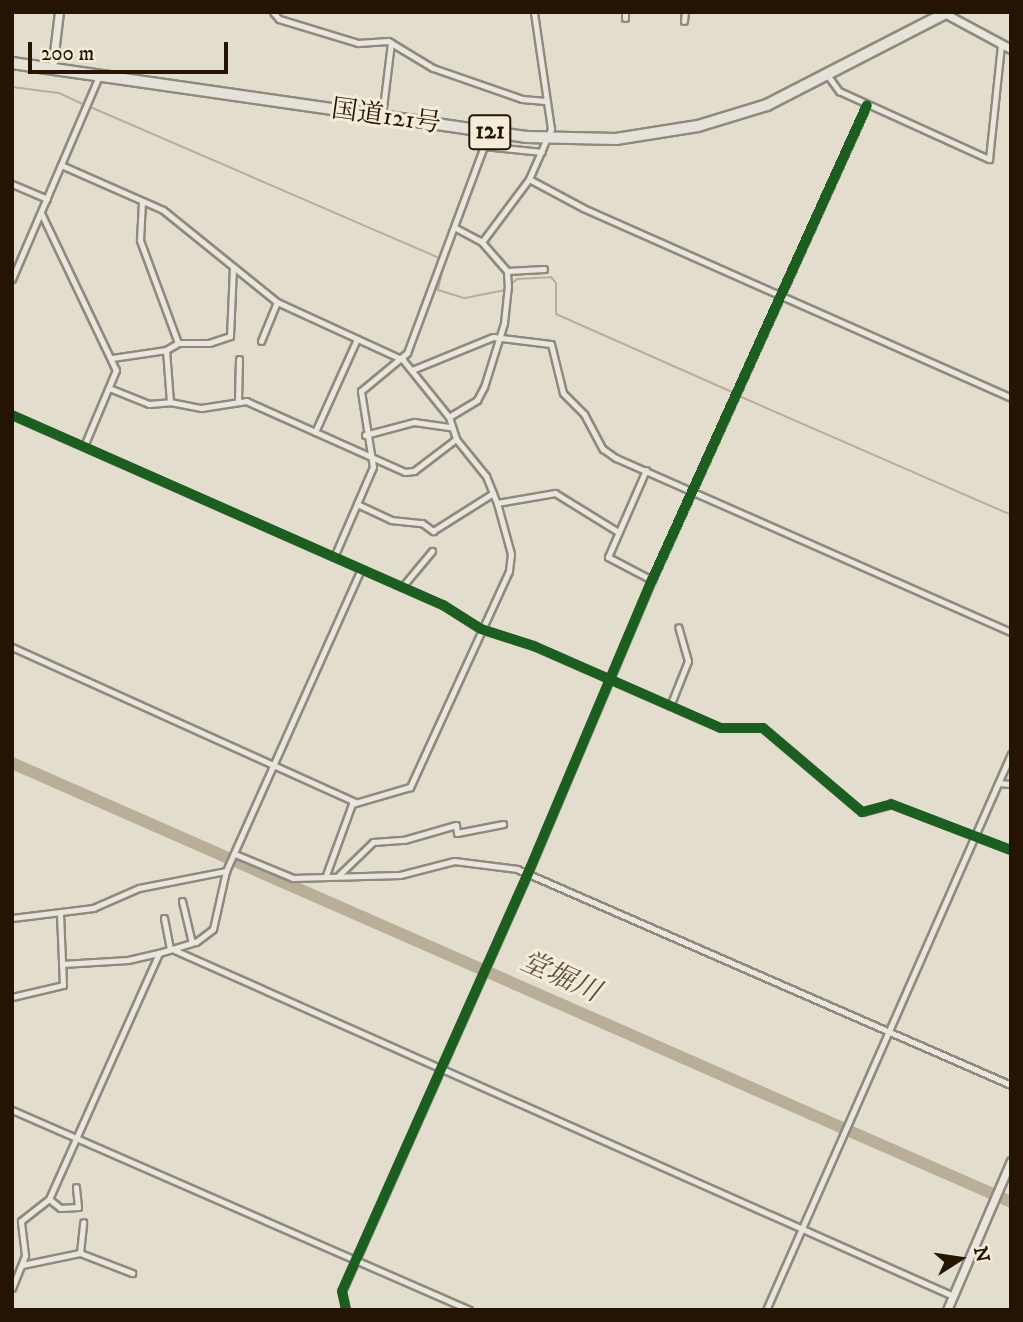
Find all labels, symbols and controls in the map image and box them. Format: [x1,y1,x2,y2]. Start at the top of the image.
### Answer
scale bar [32,28,231,72]
text: 200 m [41,41,94,67]
street label: 国道121号 [329,94,443,140]
road number: 121 [467,112,513,152]
water label: 堂堀川 [515,945,605,1009]
north arrow [925,1224,995,1294]
text: N [968,1244,994,1265]

